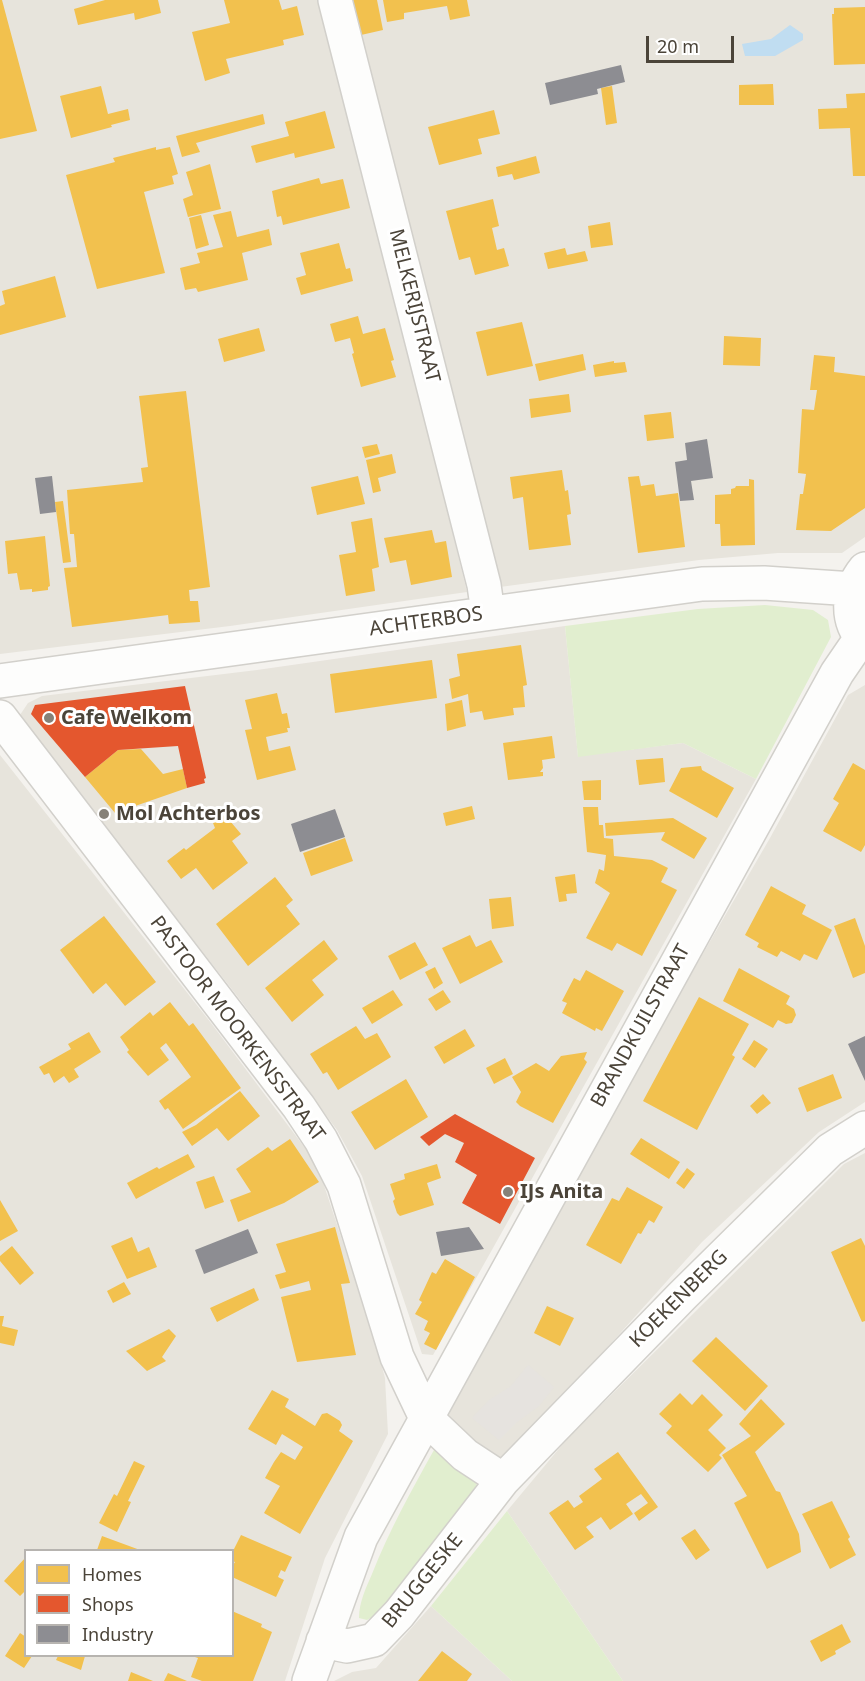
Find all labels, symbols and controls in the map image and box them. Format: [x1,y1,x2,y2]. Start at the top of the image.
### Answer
scale bar [649,24,738,62]
text: 20 m [657,34,699,58]
street label: MELKERIJSTRAAT [383,227,445,385]
street label: ACHTERBOS [368,602,484,642]
place label: Cafe Welkom [61,706,192,730]
marker: Cafe Welkom [42,711,56,725]
place label: Mol Achterbos [116,802,260,826]
marker: Mol Achterbos [97,807,111,821]
street label: PASTOOR MOORKENSSTRAAT [144,912,330,1146]
street label: BRANDKUILSTRAAT [586,941,696,1111]
place label: IJs Anita [520,1180,603,1204]
marker: IJs Anita [501,1185,515,1199]
street label: KOEKENBERG [625,1245,733,1353]
street label: BRUGGESKE [378,1529,468,1633]
legend [24,1549,234,1657]
text: Homes [82,1562,142,1586]
text: Shops [82,1592,134,1616]
text: Industry [82,1622,153,1646]

